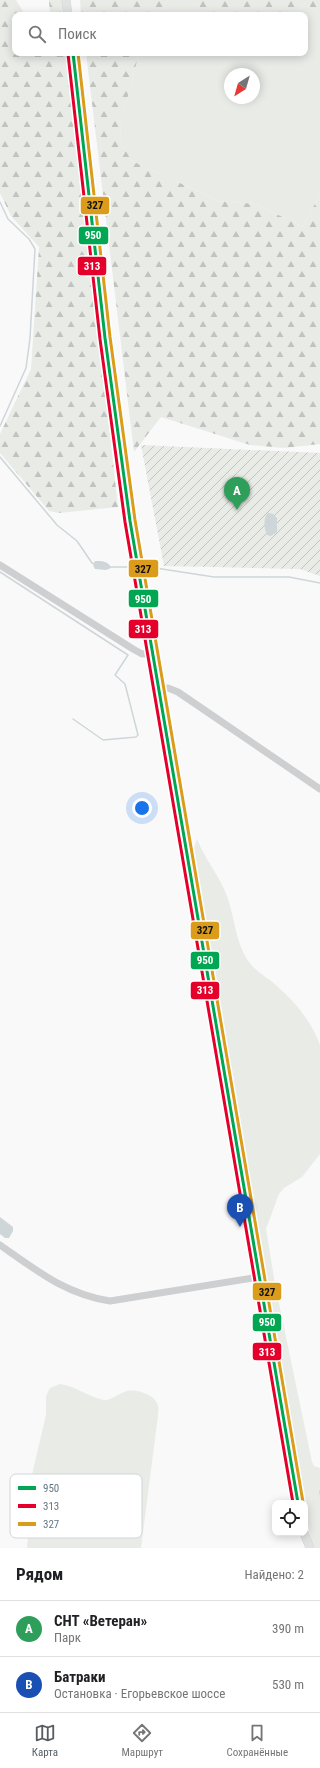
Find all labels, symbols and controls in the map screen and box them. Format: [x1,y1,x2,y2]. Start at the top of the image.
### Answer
search box [12,12,308,56]
icon: search [26,23,48,45]
text: Поиск [58,25,97,43]
north arrow [224,68,260,104]
line badge: 327 [80,196,110,215]
text: 327 [87,199,104,212]
line badge: 950 [78,226,109,245]
text: 950 [85,229,102,242]
line badge: 313 [77,256,107,276]
text: 313 [84,260,101,273]
pin: A [224,477,250,510]
line badge: 327 [128,559,159,578]
text: 327 [135,563,152,576]
line badge: 950 [128,589,159,608]
text: 950 [135,593,152,606]
line badge: 313 [128,619,159,639]
text: 313 [135,623,152,636]
your location [132,798,152,818]
line badge: 327 [190,921,220,940]
text: 327 [197,924,214,937]
line badge: 950 [190,951,220,970]
text: 950 [197,954,214,967]
line badge: 313 [190,981,220,1000]
text: 313 [197,984,214,997]
pin: B [227,1194,253,1227]
line badge: 327 [252,1282,282,1301]
text: 327 [259,1286,276,1299]
line badge: 950 [252,1313,282,1332]
text: 950 [259,1316,276,1329]
line badge: 313 [252,1342,282,1361]
text: 313 [259,1346,276,1359]
legend [10,1474,142,1538]
text: 950 [43,1482,59,1495]
text: 313 [43,1500,59,1513]
map controls [272,1500,308,1536]
button: locate [272,1500,308,1536]
text: 327 [43,1518,59,1531]
text: Рядом [16,1564,63,1584]
text: Найдено: 2 [244,1567,304,1582]
text: СНТ «Ветеран» [54,1612,147,1630]
text: A [25,1621,33,1636]
text: 390 m [272,1621,304,1636]
text: Парк [54,1630,81,1645]
text: Батраки [54,1668,106,1686]
text: B [25,1677,33,1692]
text: 530 m [272,1677,304,1692]
text: Остановка · Егорьевское шоссе [54,1686,225,1701]
tab: Карта [32,1722,58,1759]
tab: Маршрут [122,1722,163,1759]
tab: Сохранённые [226,1722,288,1759]

